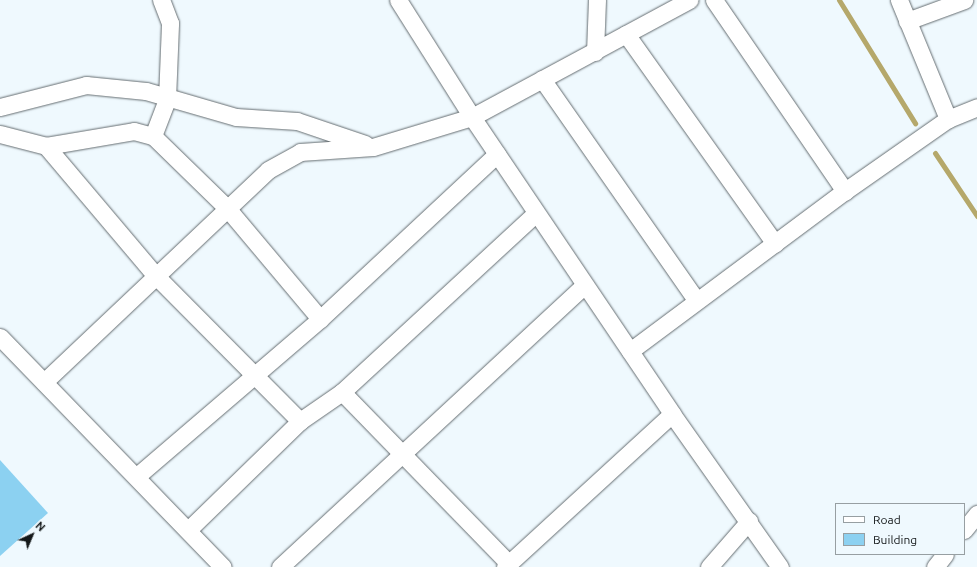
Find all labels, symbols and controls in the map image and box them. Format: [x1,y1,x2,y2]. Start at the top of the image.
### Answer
legend [835,503,965,555]
text: Road [873,513,901,526]
north arrow [12,515,52,555]
text: N [33,519,47,534]
text: Building [873,533,917,546]

